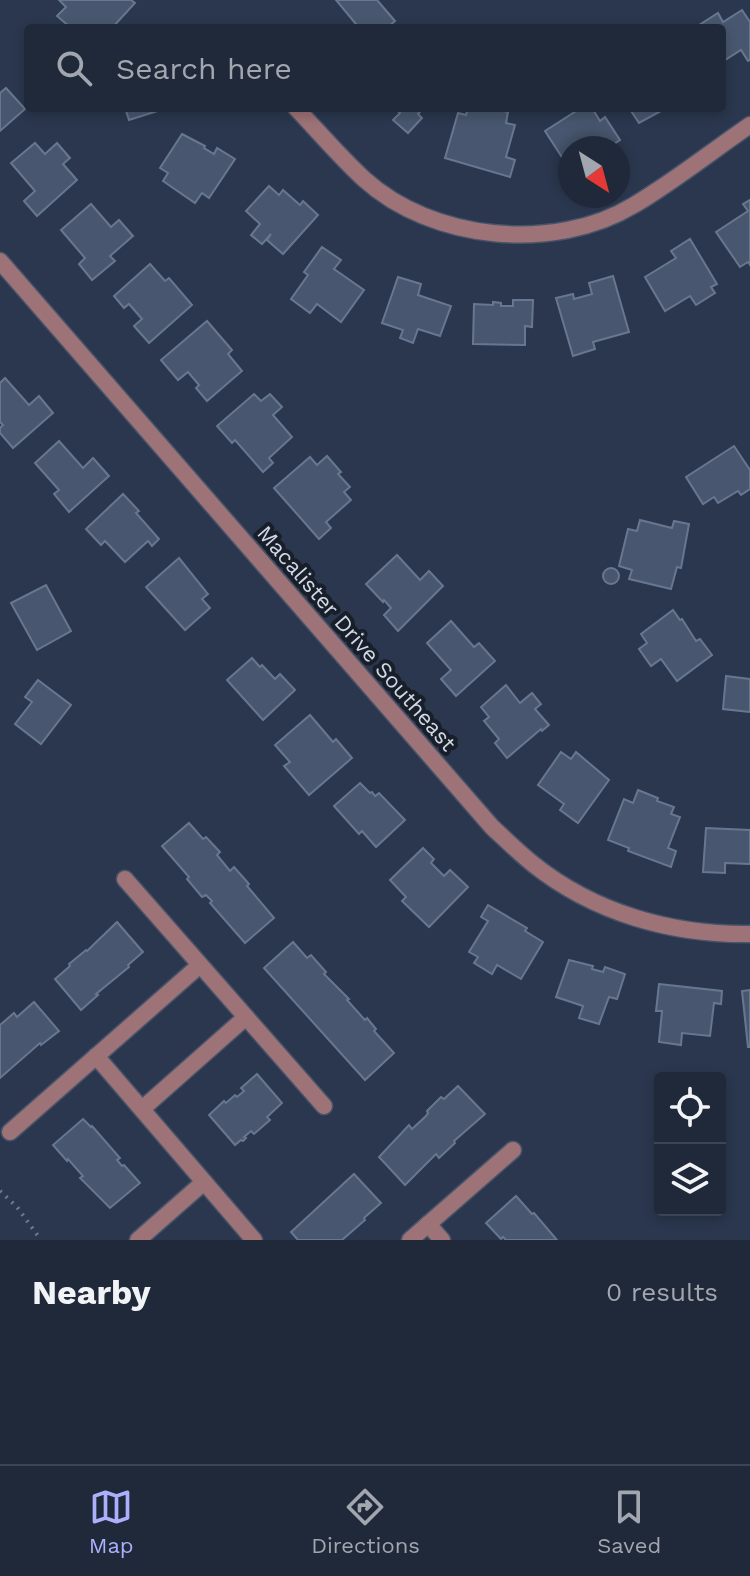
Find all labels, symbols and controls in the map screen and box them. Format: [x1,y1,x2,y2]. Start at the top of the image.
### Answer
search box [24,24,726,112]
icon: search [52,46,96,90]
text: Search here [116,51,292,86]
north arrow [558,136,630,208]
street label: Macalister Drive Southeast [252,521,461,756]
map controls [654,1072,726,1216]
button: locate [654,1072,726,1144]
button: layers [654,1144,726,1216]
text: Nearby [32,1272,151,1312]
text: 0 results [606,1277,718,1307]
tab: Map [89,1485,134,1558]
tab: Directions [311,1485,420,1558]
tab: Saved [597,1485,661,1558]

